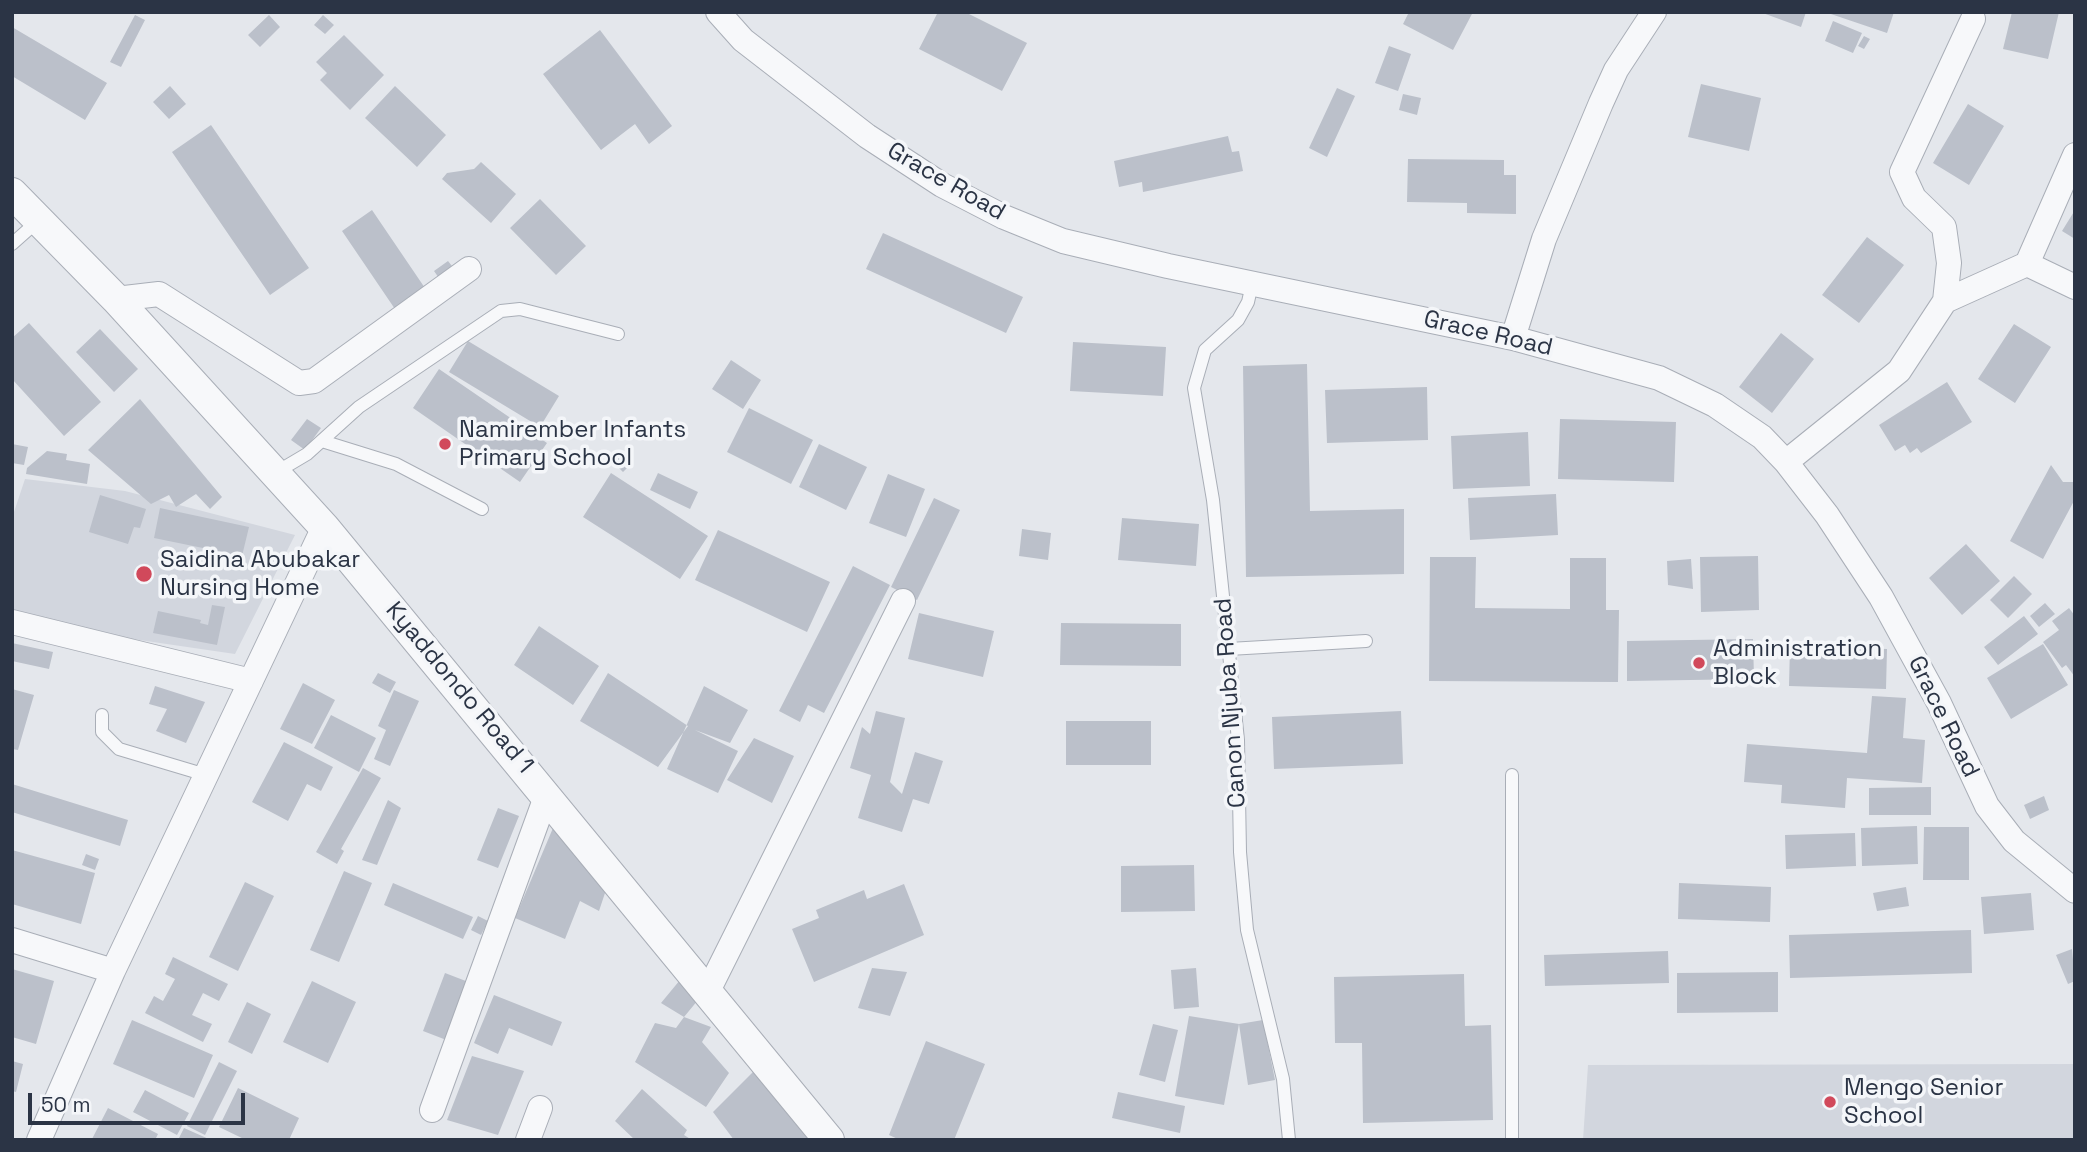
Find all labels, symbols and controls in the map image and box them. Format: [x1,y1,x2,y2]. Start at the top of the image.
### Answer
street label: Grace Road [882,137,1010,227]
street label: Grace Road [1421,305,1555,363]
place label: Namirember Infants Primary School [459,416,686,472]
marker: Namirember Infants Primary School [437,436,453,452]
place label: Saidina Abubakar Nursing Home [160,546,360,602]
marker: Saidina Abubakar Nursing Home [134,564,154,584]
street label: Kyaddondo Road 1 [379,597,539,779]
street label: Canon Njuba Road [1209,597,1253,809]
place label: Administration Block [1713,635,1882,691]
street label: Grace Road [1901,652,1985,782]
marker: Administration Block [1691,655,1707,671]
place label: Mengo Senior School [1844,1074,2003,1130]
scale bar [32,1078,248,1122]
text: 50 m [41,1091,91,1118]
marker: Mengo Senior School [1822,1094,1838,1110]

